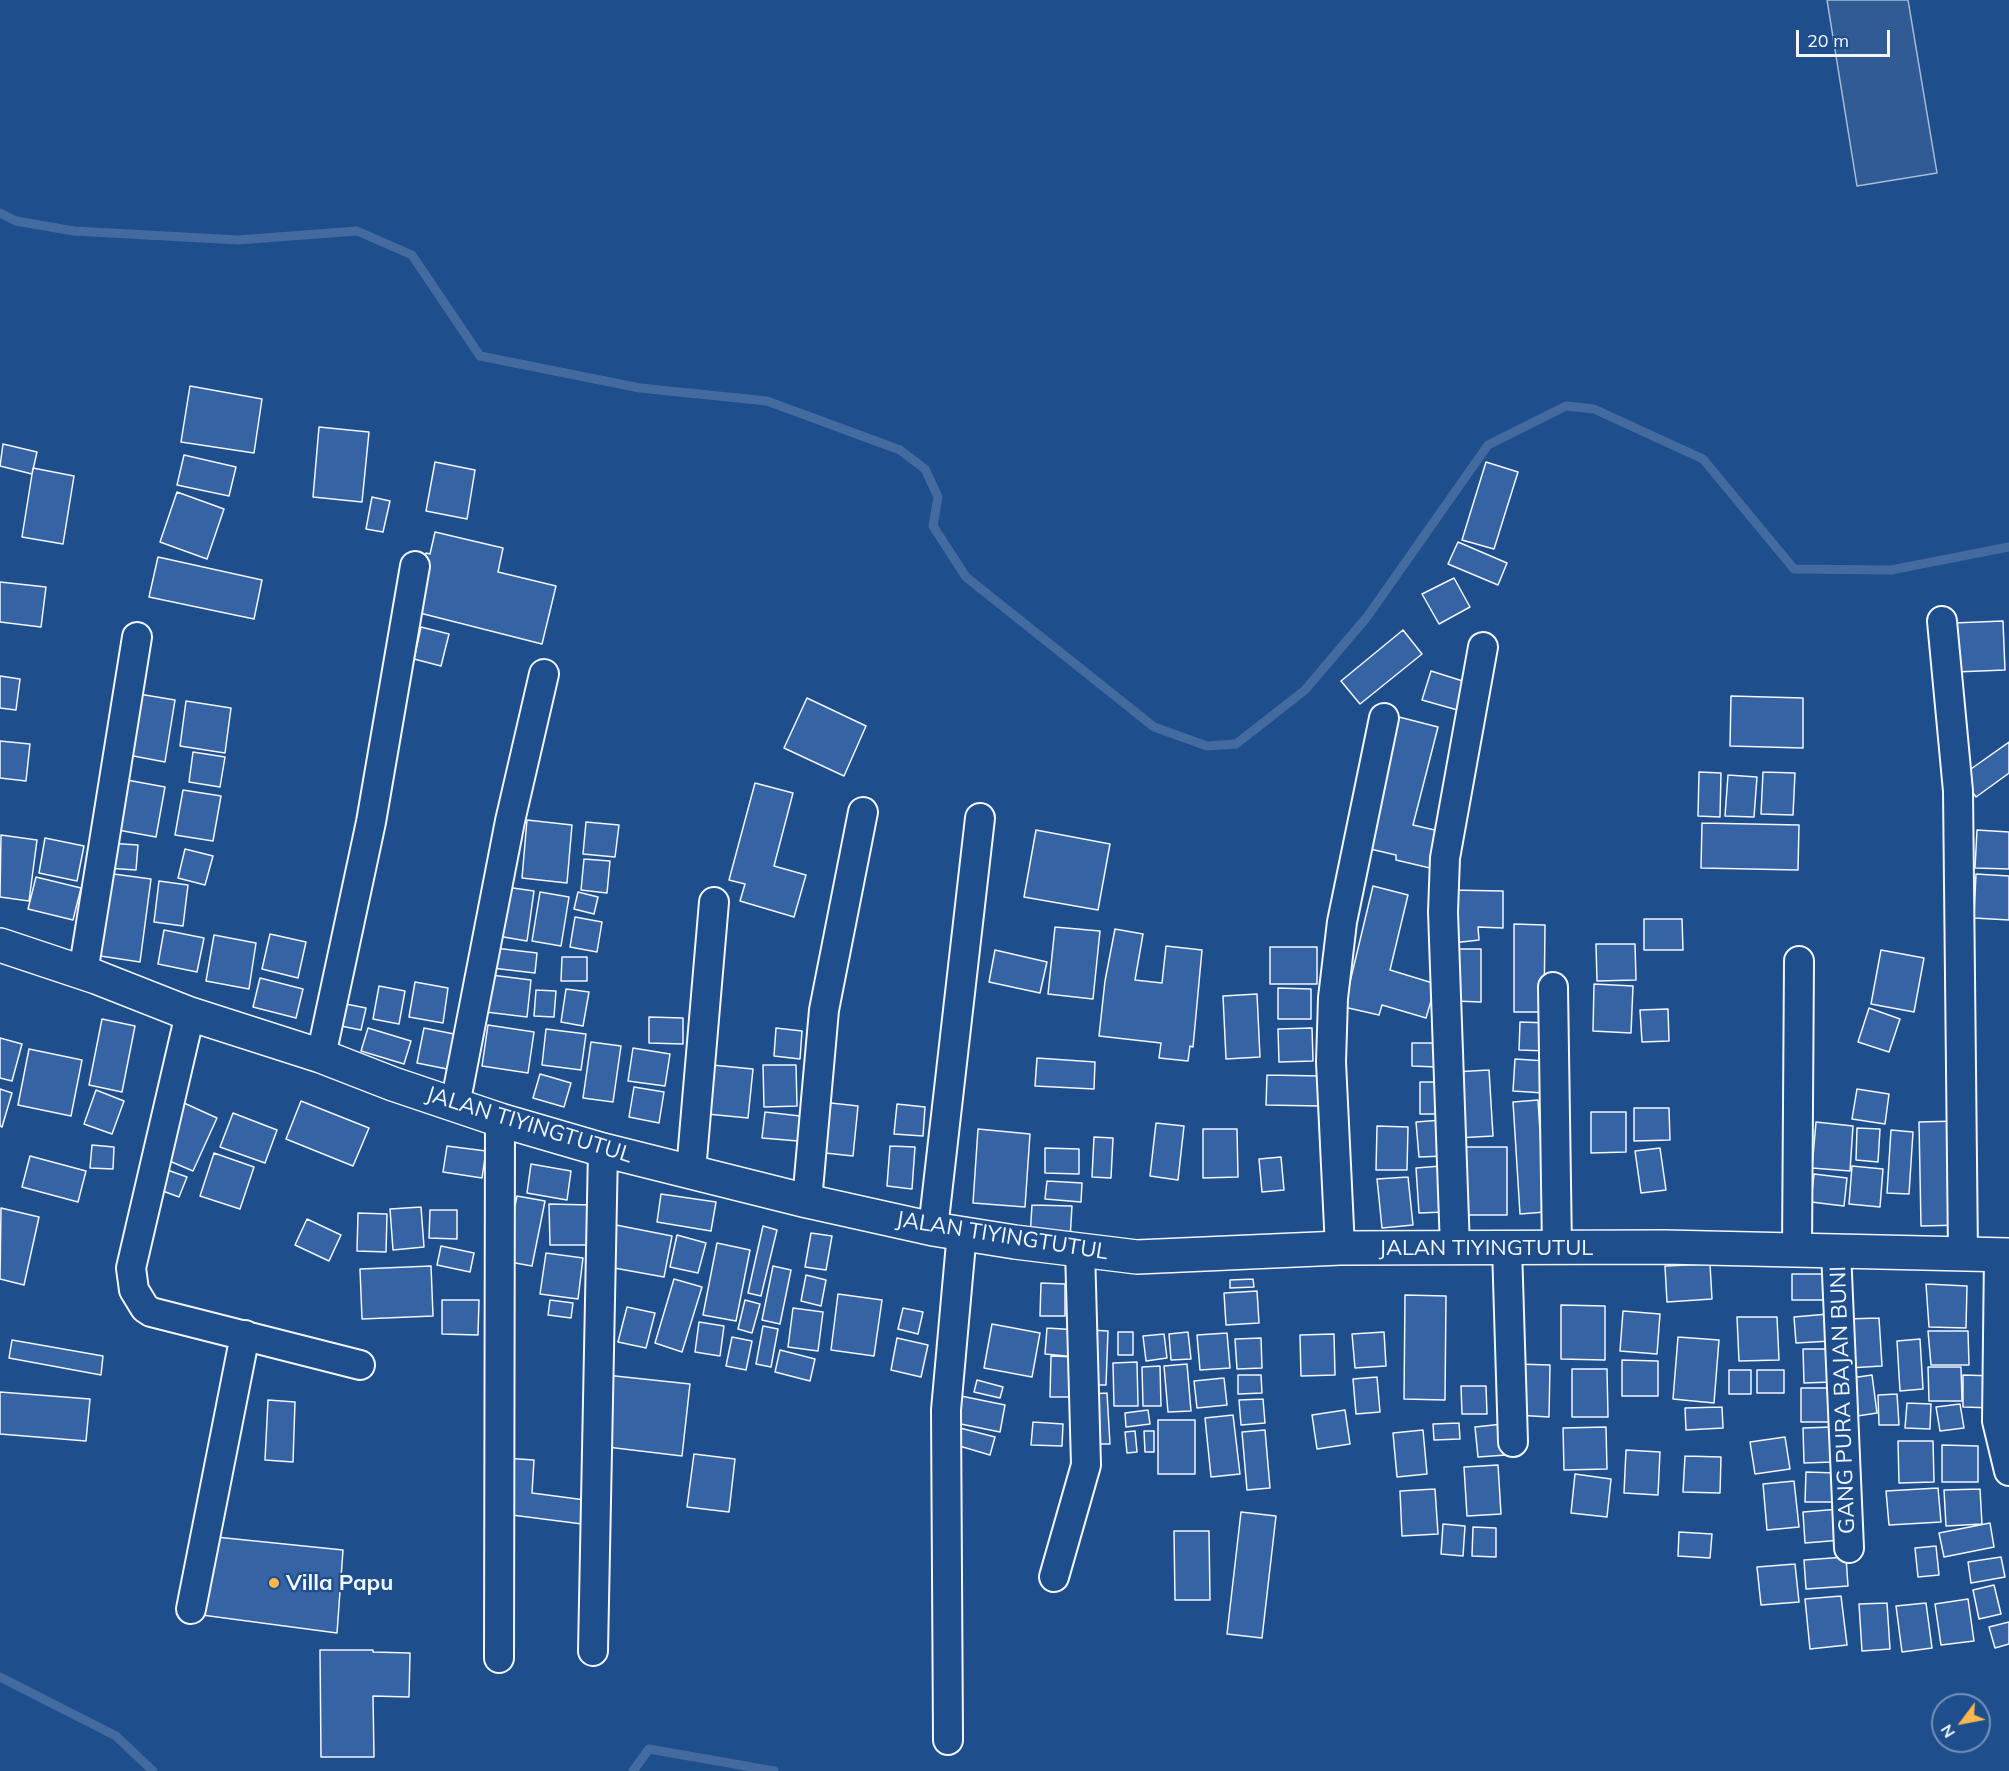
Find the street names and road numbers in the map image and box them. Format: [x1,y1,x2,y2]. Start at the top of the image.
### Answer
street label: JALAN TIYINGTUTUL [423,1081,635,1169]
street label: JALAN TIYINGTUTUL [894,1206,1110,1266]
street label: JALAN TIYINGTUTUL [1379,1235,1593,1261]
street label: GANG PURA BAJAN BUNI [1825,1266,1861,1534]

